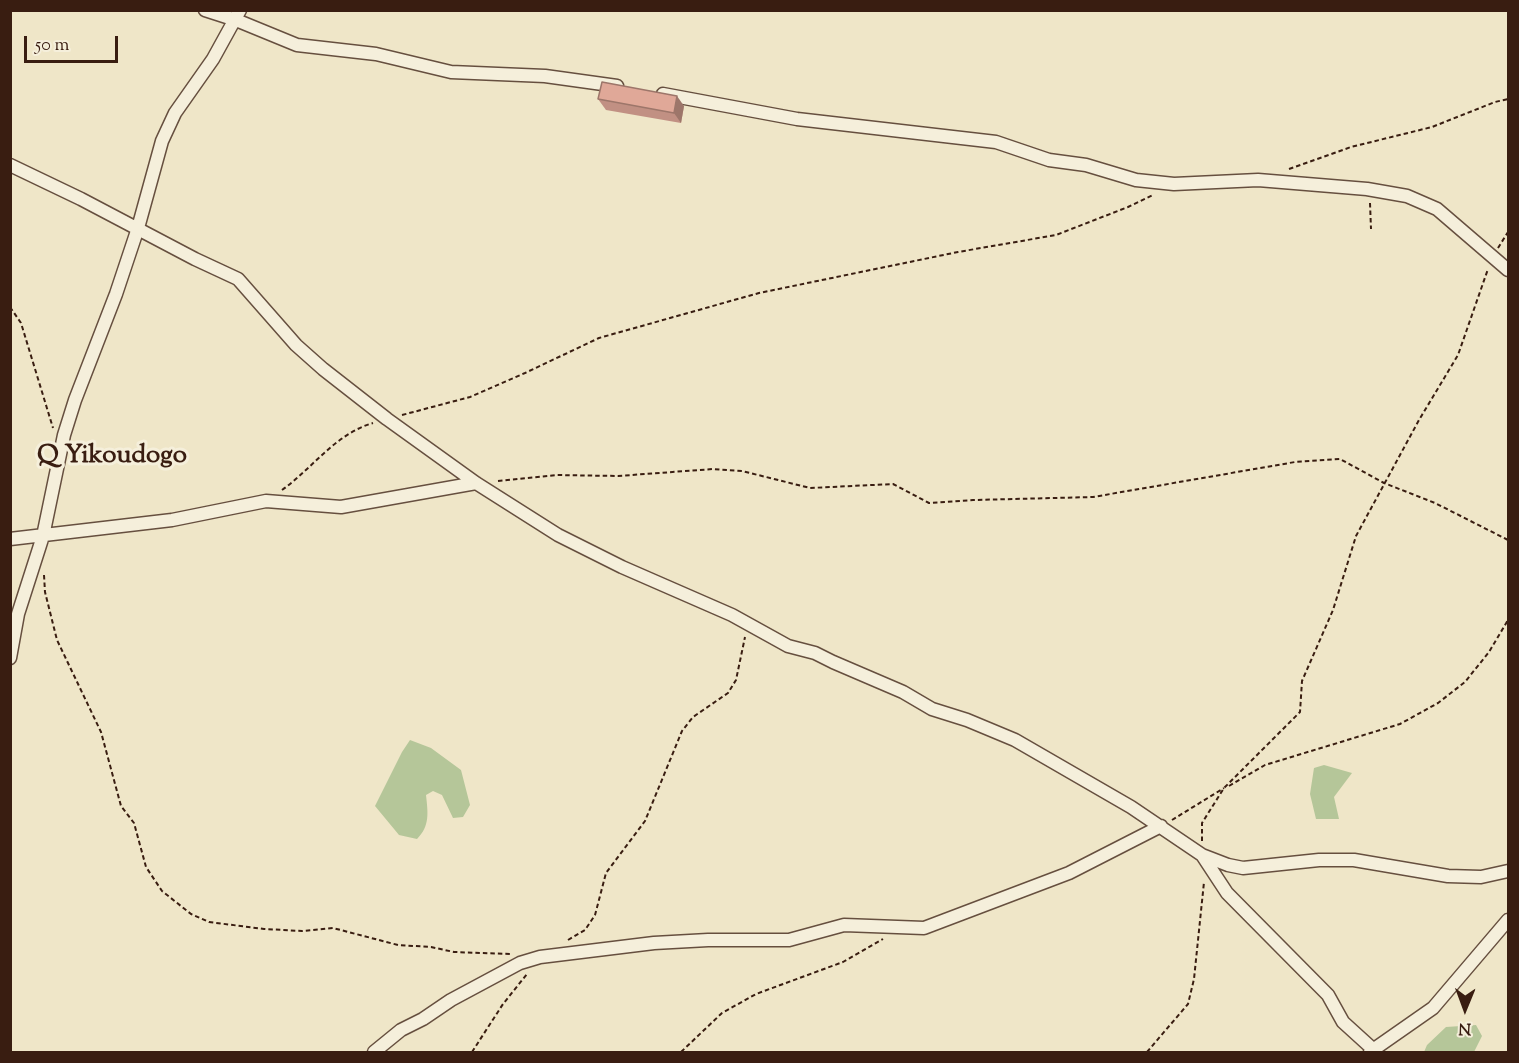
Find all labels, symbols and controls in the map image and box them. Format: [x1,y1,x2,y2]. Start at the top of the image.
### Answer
scale bar [27,24,122,62]
text: 50 m [35,33,69,59]
district label: Q Yikoudogo [37,442,187,474]
north arrow [1435,979,1495,1039]
text: N [1458,1016,1471,1039]

